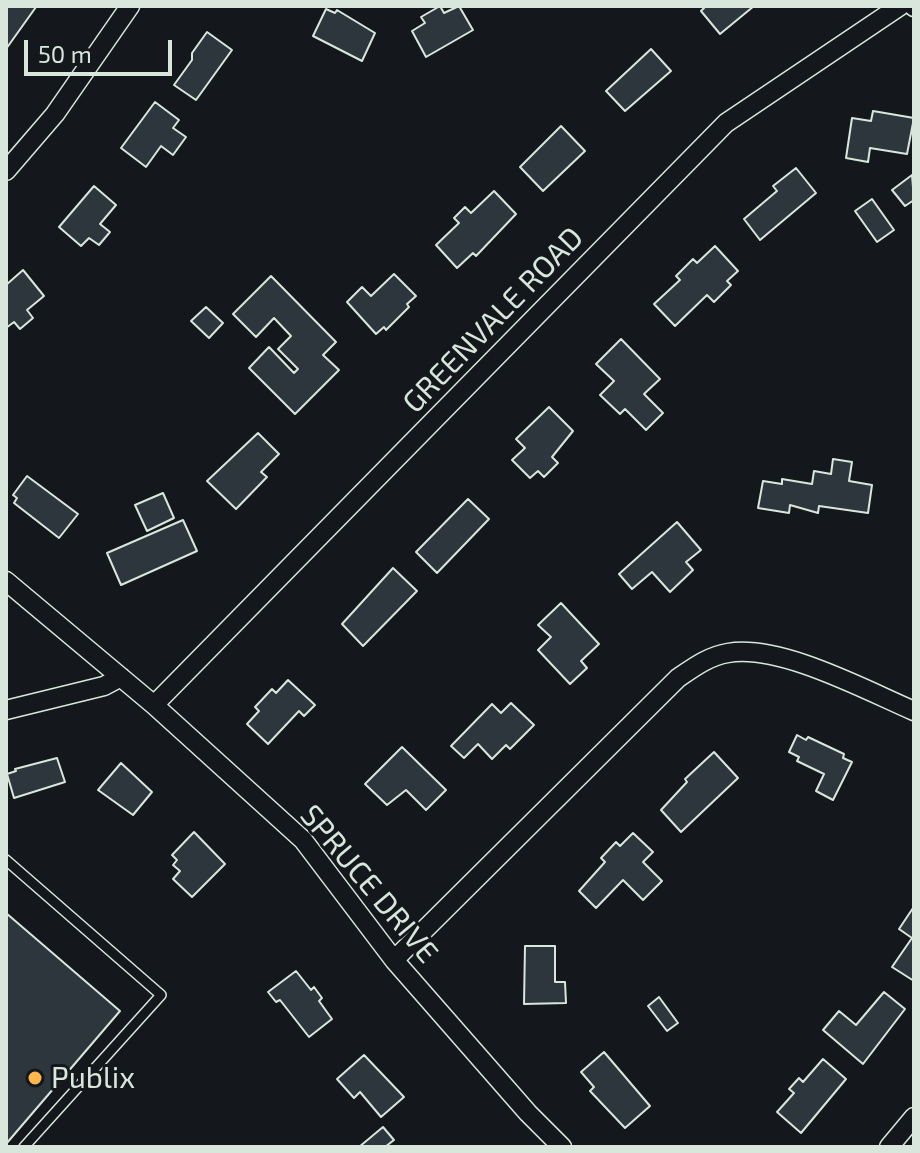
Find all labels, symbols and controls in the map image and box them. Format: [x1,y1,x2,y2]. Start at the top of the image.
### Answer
scale bar [28,24,176,74]
text: 50 m [38,39,92,68]
street label: GREENVALE ROAD [395,220,591,420]
street label: SPRUCE DRIVE [293,798,445,970]
place label: Publix [51,1060,135,1096]
marker: Publix [26,1069,44,1087]

